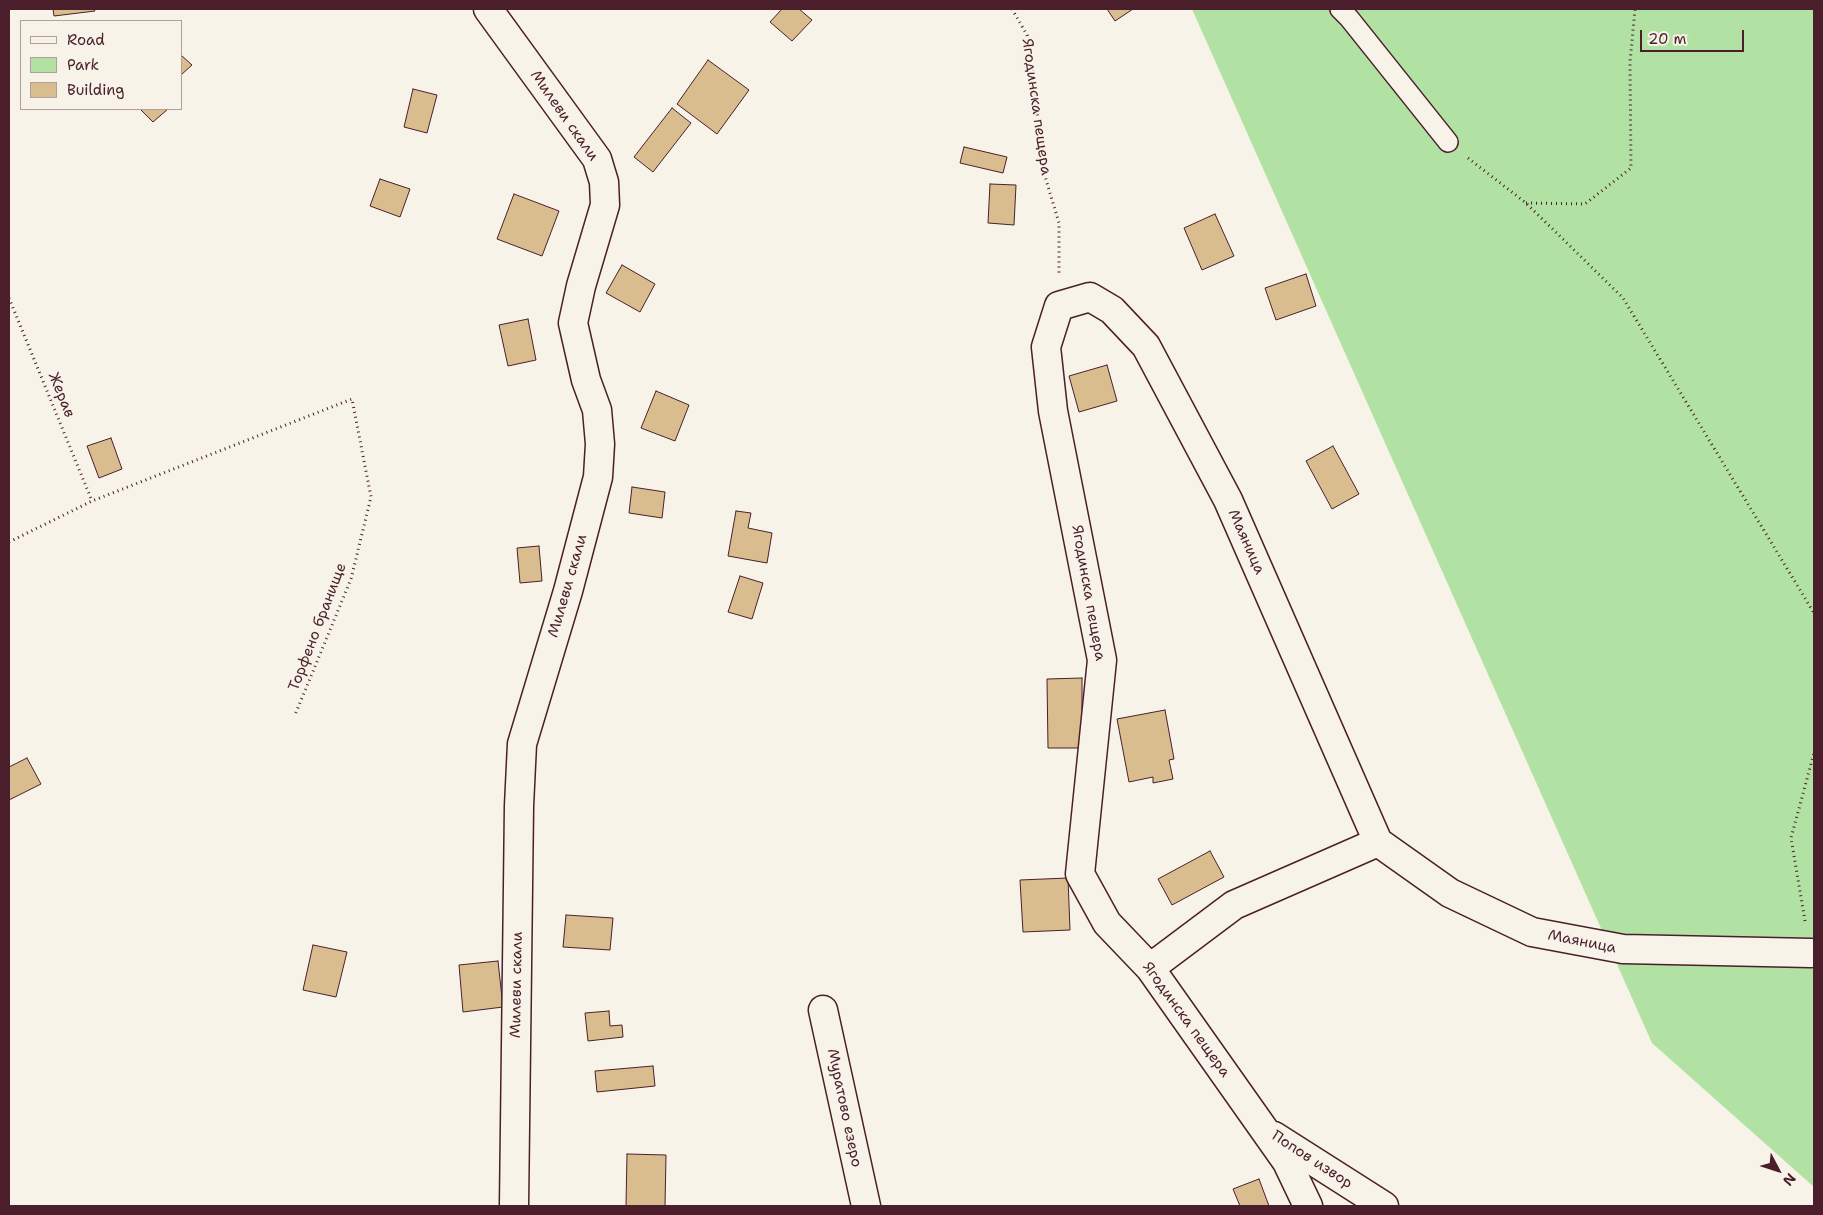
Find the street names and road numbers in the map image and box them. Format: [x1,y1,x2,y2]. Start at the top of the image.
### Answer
street label: Ягодинска пещера [1018,38,1054,176]
street label: Милеви скали [526,67,602,165]
street label: Жерав [44,370,78,420]
street label: Маяница [1224,507,1268,577]
street label: Ягодинска пещера [1067,524,1109,662]
street label: Милеви скали [545,532,591,640]
street label: Торфено бранище [285,560,351,694]
street label: Маяница [1546,927,1618,957]
street label: Милеви скали [507,932,527,1038]
street label: Ягодинска пещера [1138,959,1234,1081]
street label: Муратово езеро [823,1047,865,1169]
street label: Попов извор [1268,1127,1356,1193]

